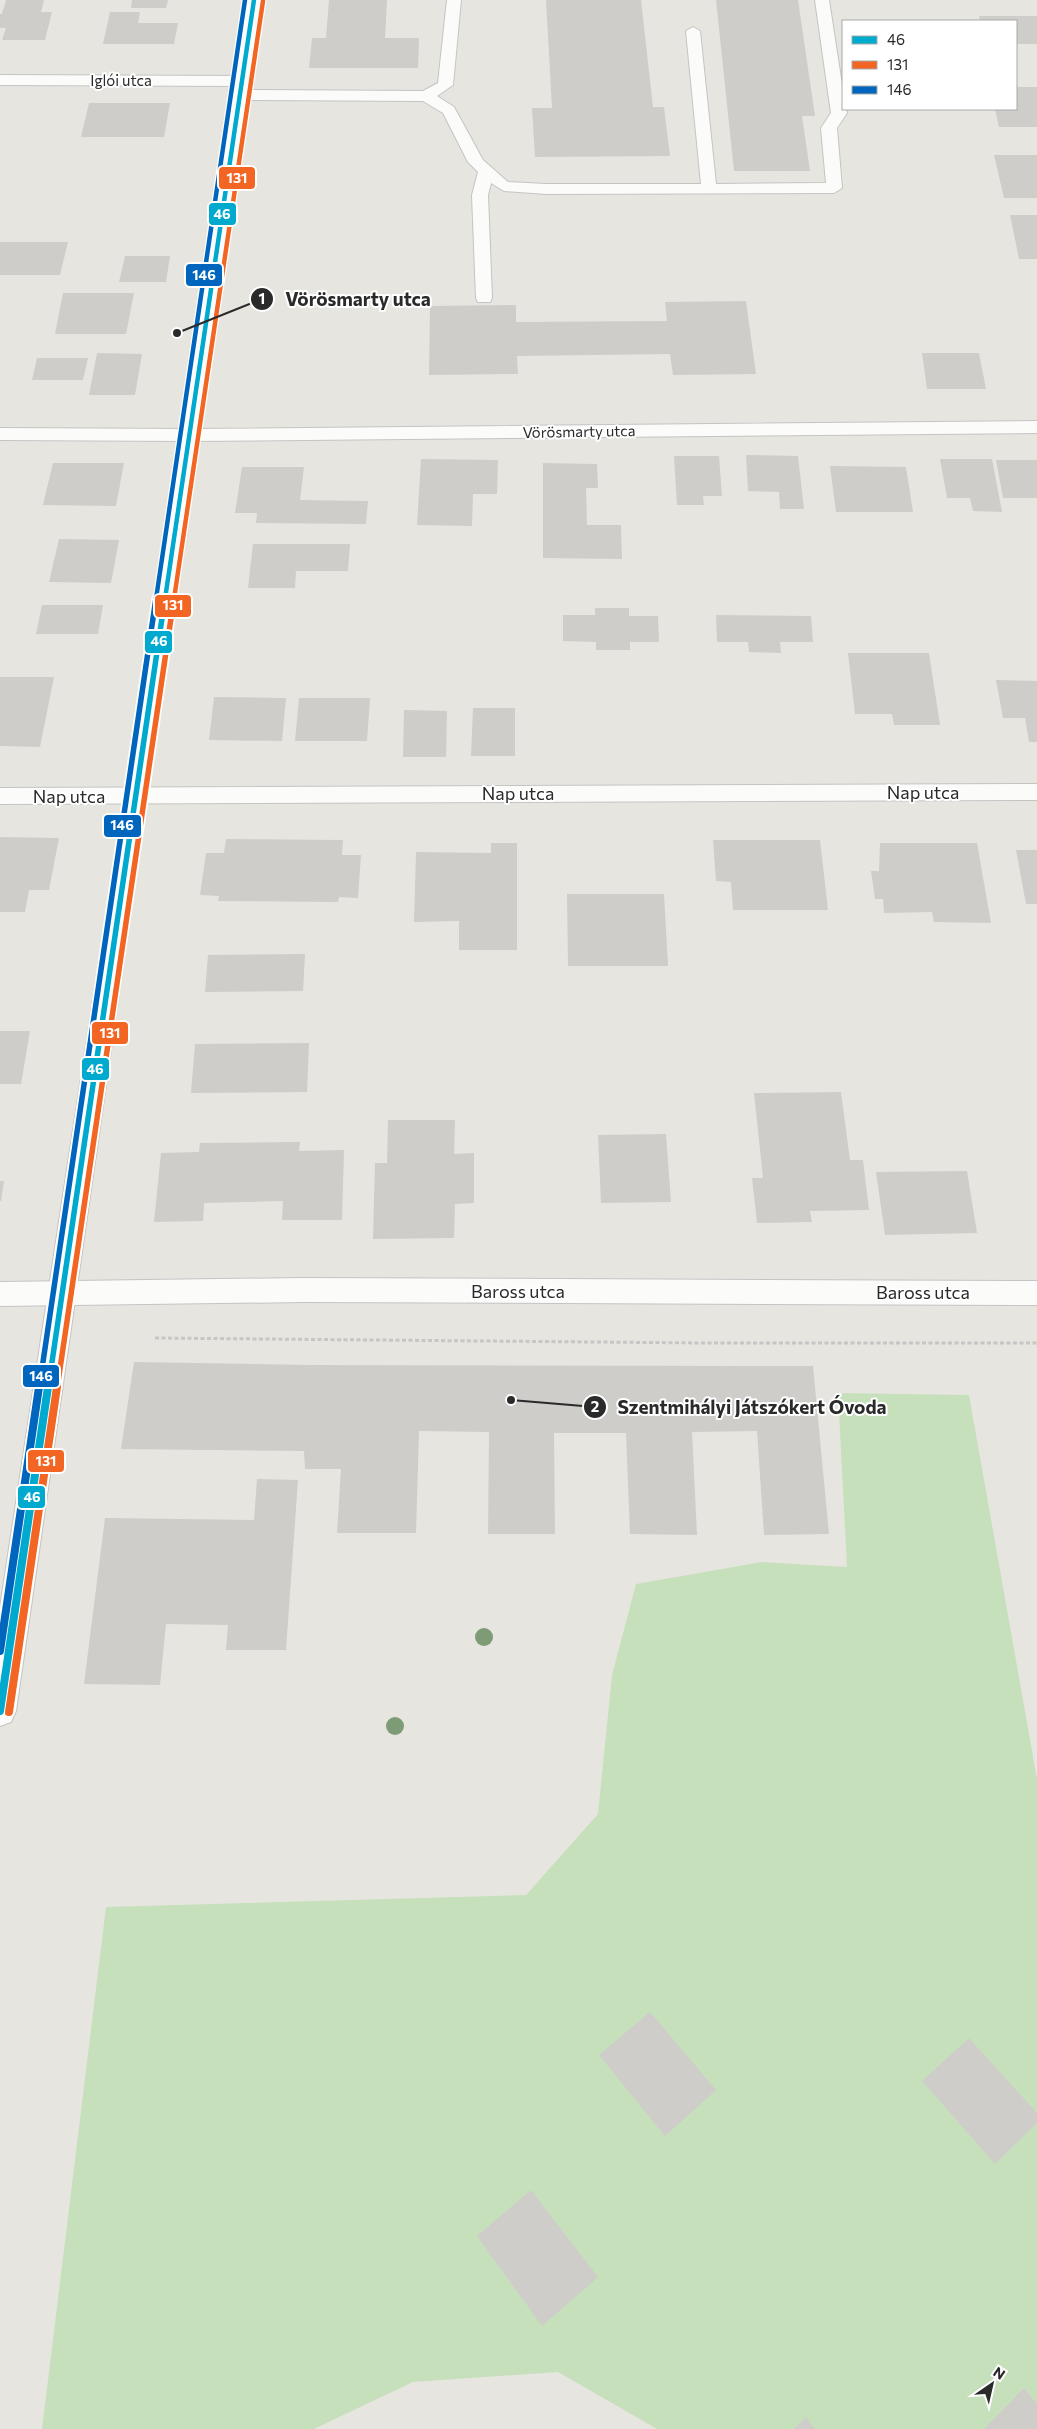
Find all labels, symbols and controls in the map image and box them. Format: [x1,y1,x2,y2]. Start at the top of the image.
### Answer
legend [842,20,1017,110]
text: 46 [887,30,905,48]
text: 131 [887,55,908,73]
street label: Iglói utca [90,71,152,89]
text: 146 [887,80,912,98]
line badge: 131 [218,166,256,190]
text: 131 [227,169,247,186]
line badge: 46 [208,202,237,226]
text: 46 [213,205,231,222]
line badge: 146 [185,263,223,287]
text: 146 [192,266,216,283]
callout: Vörösmarty utca [250,282,441,316]
text: Vörösmarty utca [285,287,431,310]
text: 1 [259,289,265,307]
street label: Vörösmarty utca [522,421,636,441]
line badge: 131 [154,594,192,618]
text: 131 [163,596,183,613]
line badge: 46 [144,630,173,654]
text: 46 [150,632,168,649]
street label: Nap utca [887,781,959,803]
street label: Nap utca [482,782,554,804]
street label: Nap utca [33,785,105,807]
line badge: 146 [103,814,142,838]
text: 146 [110,816,134,833]
line badge: 131 [91,1021,129,1045]
text: 131 [100,1024,120,1041]
line badge: 46 [81,1057,110,1081]
text: 46 [86,1060,104,1077]
street label: Baross utca [471,1280,565,1302]
street label: Baross utca [876,1281,970,1303]
line badge: 146 [22,1364,60,1388]
text: 146 [29,1367,53,1384]
callout: Szentmihályi Játszókert Óvoda [582,1390,896,1424]
text: Szentmihályi Játszókert Óvoda [617,1395,887,1418]
text: 2 [591,1397,599,1415]
line badge: 131 [27,1449,65,1473]
text: 131 [36,1452,56,1469]
line badge: 46 [17,1485,46,1509]
text: 46 [23,1488,41,1505]
north arrow [967,2359,1017,2409]
text: N [990,2363,1009,2383]

